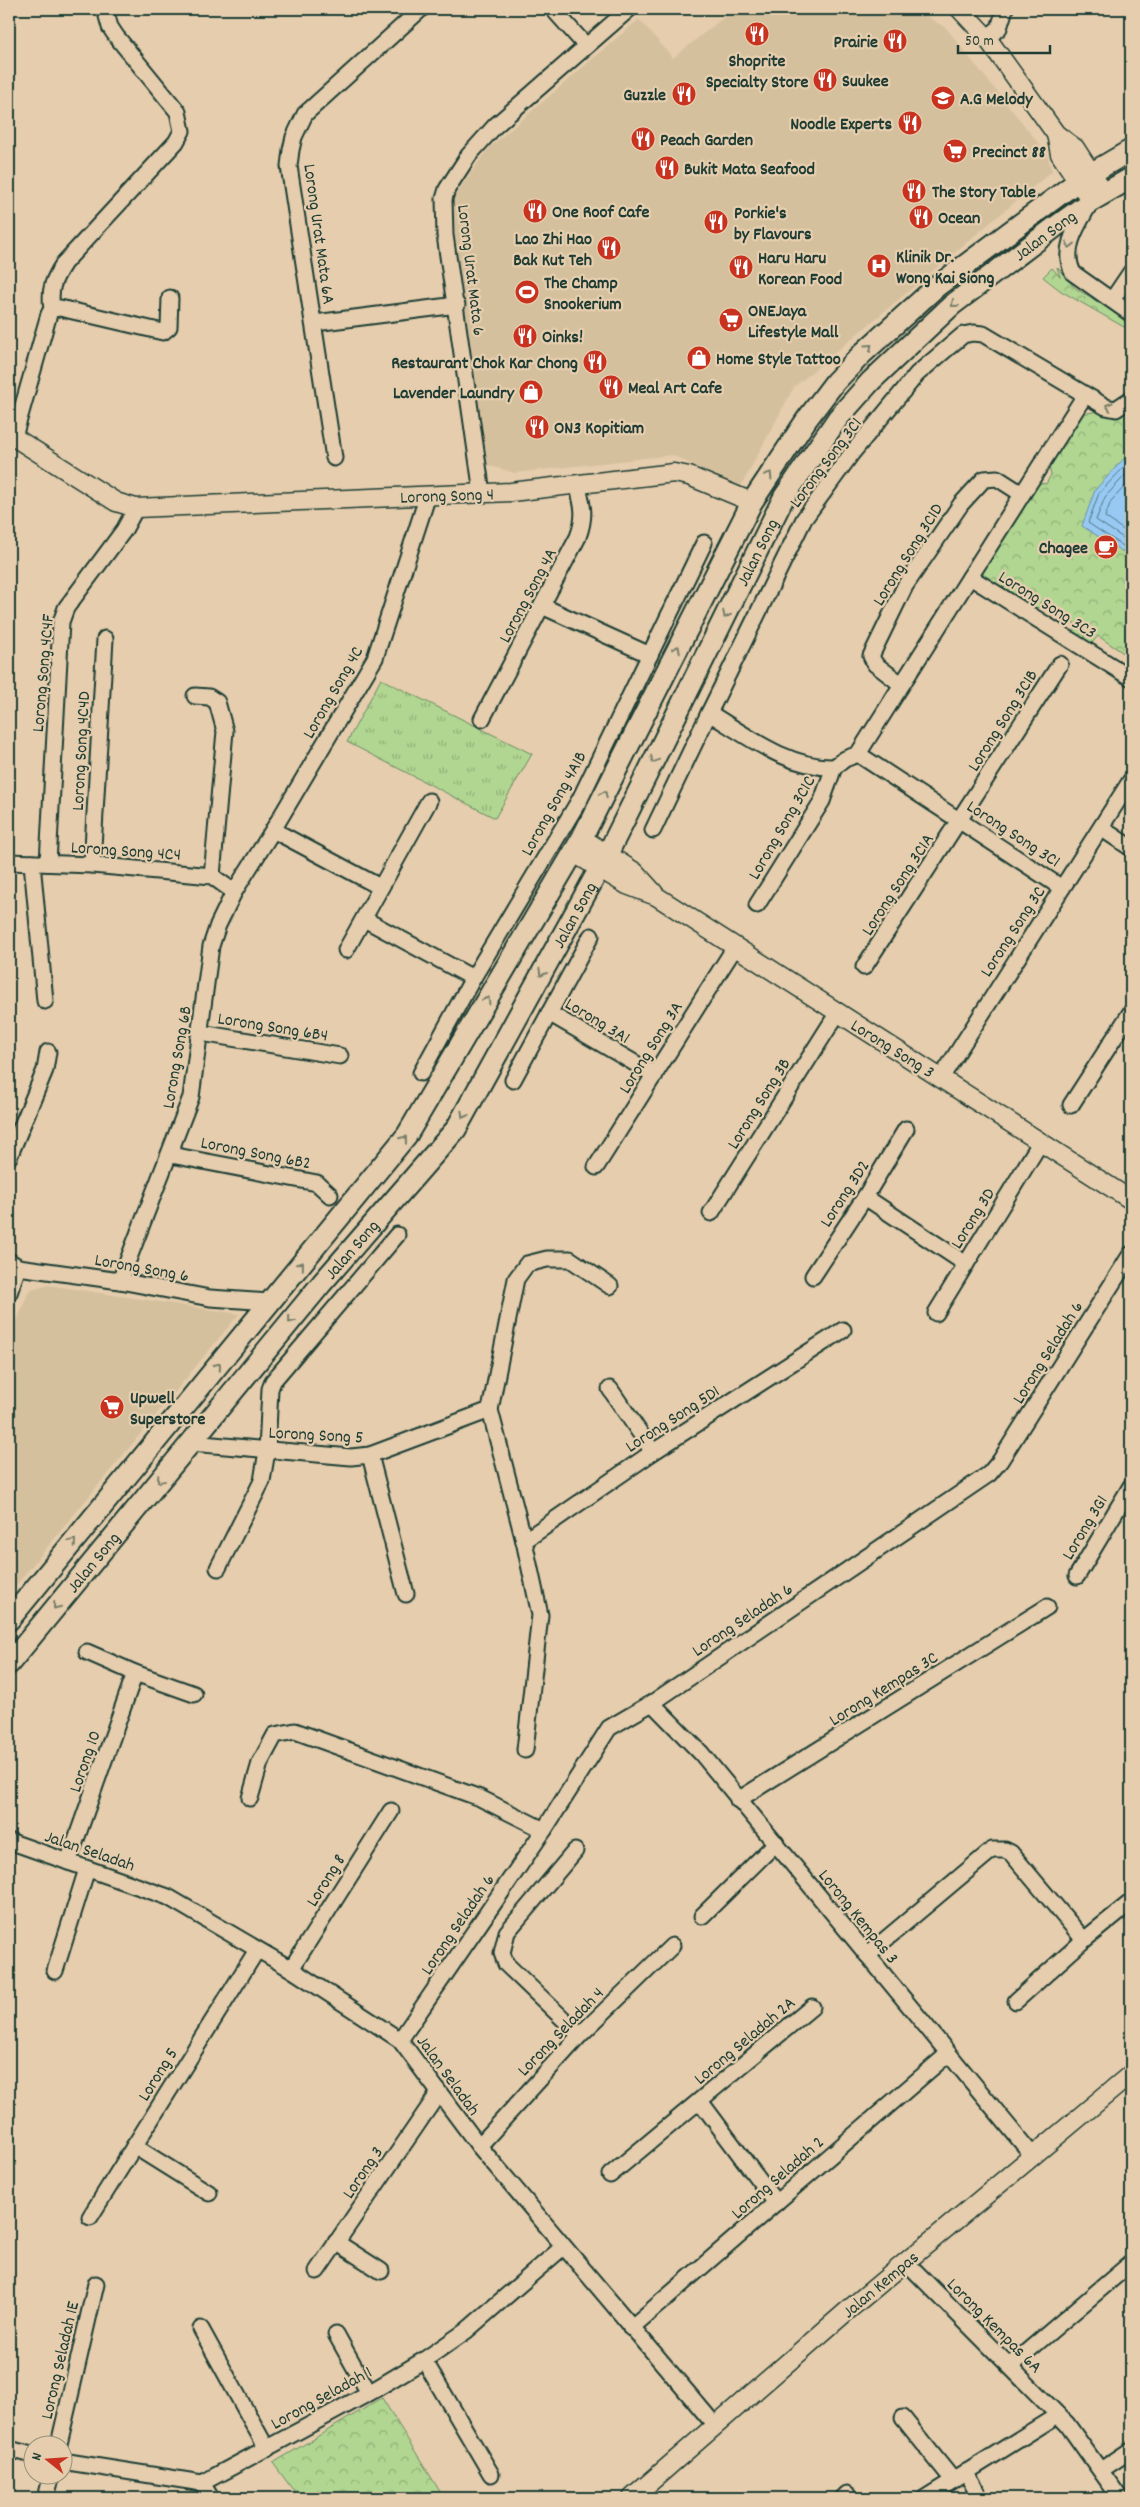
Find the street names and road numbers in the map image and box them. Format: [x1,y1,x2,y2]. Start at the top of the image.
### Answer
street label: Lorong Urat Mata 6A [295,162,340,306]
street label: Lorong Urat Mata 6 [449,203,490,337]
street label: Jalan Song [1010,205,1083,269]
street label: Lorong Song 3C1 [785,413,869,514]
street label: Lorong Song 4 [400,483,495,512]
street label: Lorong Song 3C1D [868,499,951,611]
street label: Jalan Song [732,515,786,591]
street label: Lorong Song 4A [494,544,565,648]
street label: Lorong Song 3C3 [993,566,1101,646]
street label: Lorong Song 4C4F [27,613,62,733]
street label: Lorong Song 4C [298,642,371,744]
street label: Lorong Song 3C1B [963,666,1045,777]
street label: Lorong Song 4C4D [67,691,98,812]
street label: Lorong Song 4A1B [516,747,594,861]
street label: Lorong Song 3C1C [743,772,823,885]
street label: Lorong Song 3C1 [961,795,1065,875]
street label: Lorong Song 3C1A [857,829,942,941]
street label: Lorong Song 4C4 [70,836,182,869]
street label: Jalan Song [548,878,605,954]
street label: Lorong Song 3C [975,882,1053,983]
street label: Lorong 3A1 [559,993,634,1051]
street label: Lorong Song 3A [614,997,690,1099]
street label: Lorong Song 6B [157,1004,200,1111]
street label: Lorong Song 6B4 [216,1007,330,1050]
street label: Lorong Song 3 [845,1014,938,1086]
street label: Lorong Song 3B [722,1054,798,1155]
street label: Lorong Song 6B2 [198,1132,313,1177]
street label: Lorong 3D2 [815,1156,877,1233]
street label: Lorong 3D [946,1184,1003,1255]
street label: Jalan Song [320,1215,387,1286]
street label: Lorong Song 6 [92,1249,191,1290]
street label: Lorong Seladah 6 [1008,1297,1091,1410]
street label: Lorong Song 5D1 [621,1380,726,1460]
street label: Lorong Song 5 [268,1422,364,1451]
street label: Lorong 3G1 [1057,1491,1115,1565]
street label: Jalan Song [62,1528,127,1600]
street label: Lorong Seladah 6 [688,1578,799,1664]
street label: Lorong Kempas 3C [825,1647,944,1734]
street label: Lorong 10 [64,1727,109,1796]
street label: Jalan Seladah [41,1825,138,1879]
street label: Lorong 8 [301,1850,353,1912]
street label: Lorong Kempas 3 [811,1865,903,1970]
street label: Lorong Seladah 6 [416,1870,502,1981]
street label: Lorong Seladah 4 [513,1982,611,2083]
street label: Lorong Seladah 2A [689,1992,802,2092]
street label: Jalan Seladah [409,2031,485,2122]
street label: Lorong 5 [133,2044,185,2107]
street label: Lorong Seladah 2 [727,2131,831,2226]
street label: Lorong 3 [337,2142,391,2205]
street label: Jalan Kempas [838,2246,925,2325]
street label: Lorong Kempas 6A [940,2273,1047,2380]
street label: Lorong Seladah 1E [36,2299,87,2422]
street label: Lorong Seladah 1 [267,2361,377,2437]

